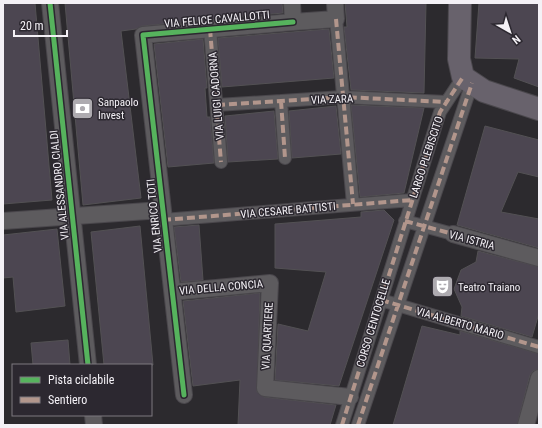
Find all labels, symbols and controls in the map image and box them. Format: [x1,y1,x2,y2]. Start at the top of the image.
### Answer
street label: VIA FELICE CAVALLOTTI [164,8,270,31]
scale bar [14,12,67,38]
north arrow [490,12,530,52]
text: 20 m [20,19,44,33]
text: N [509,32,523,47]
street label: VIA LUIGI CADORNA [206,51,227,140]
street label: VIA ZARA [311,92,354,107]
bank icon: Sanpaolo Invest [69,95,95,121]
place label: Sanpaolo Invest [98,96,139,122]
street label: LARGO PLEBISCITO [407,115,446,200]
street label: VIA ALESSANDRO CIALDI [47,129,72,241]
street label: VIA ENRICO TOTI [144,178,165,254]
street label: VIA CESARE BATTISTI [240,200,336,221]
street label: VIA ISTRIA [447,228,497,253]
theatre icon: Teatro Traiano [429,274,455,300]
street label: VIA DELLA CONCIA [179,277,264,298]
street label: CORSO CENTOCELLE [354,277,393,369]
place label: Teatro Traiano [458,281,521,294]
street label: VIA QUARTIERE [259,301,276,370]
street label: VIA ALBERTO MARIO [414,305,505,342]
legend [12,364,152,416]
text: Pista ciclabile [48,373,115,387]
text: Sentiero [48,393,87,407]

